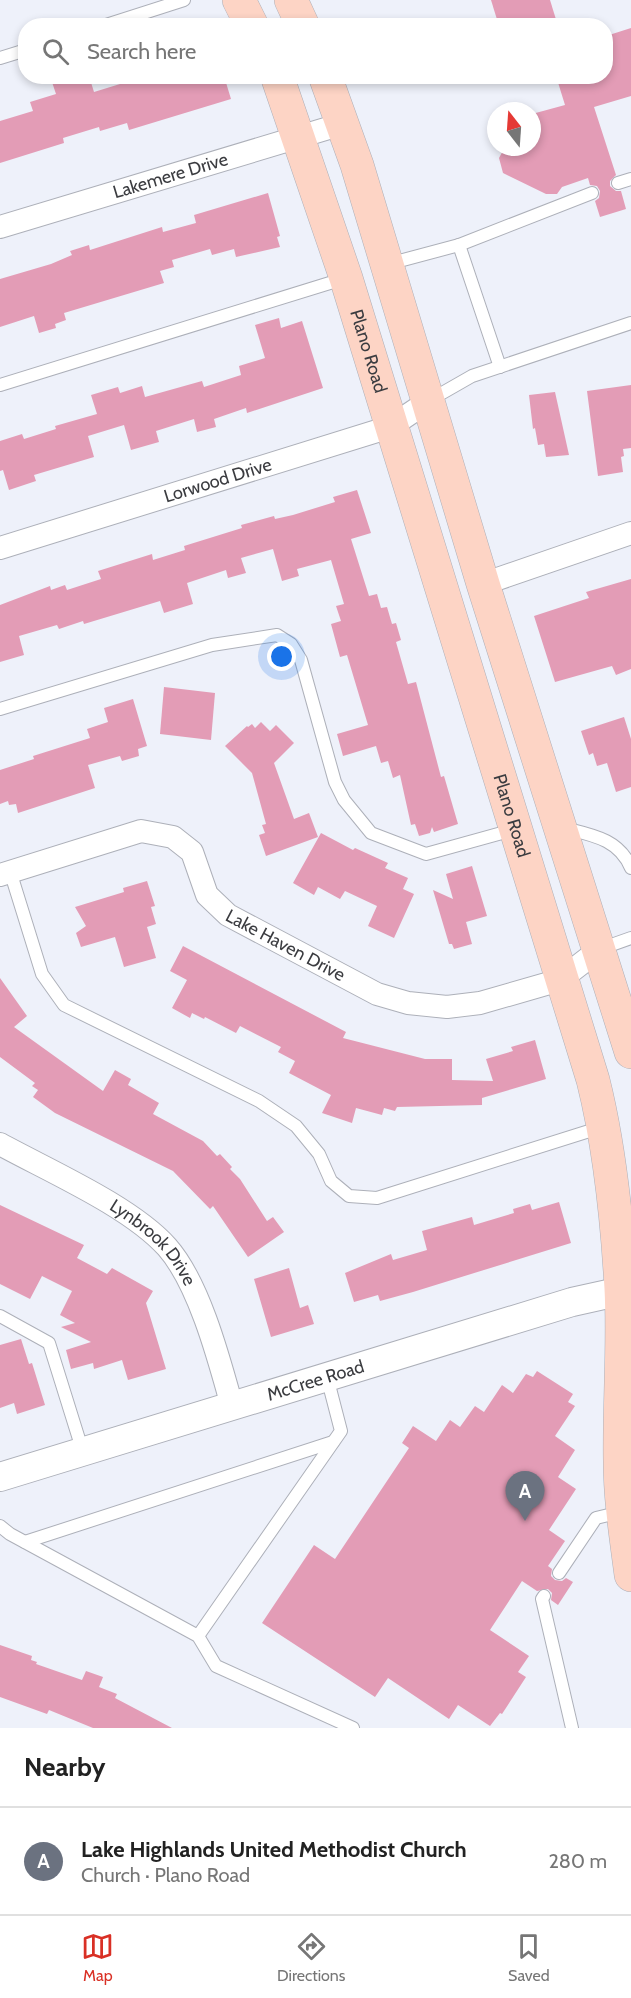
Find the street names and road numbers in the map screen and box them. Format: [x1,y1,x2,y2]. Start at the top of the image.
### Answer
street label: Lakemere Drive [110,148,230,203]
street label: Plano Road [345,307,392,396]
street label: Lorwood Drive [161,453,274,507]
street label: Plano Road [488,771,535,860]
street label: Lake Haven Drive [222,905,349,986]
street label: Lynbrook Drive [106,1195,201,1289]
street label: McCree Road [264,1355,367,1406]

